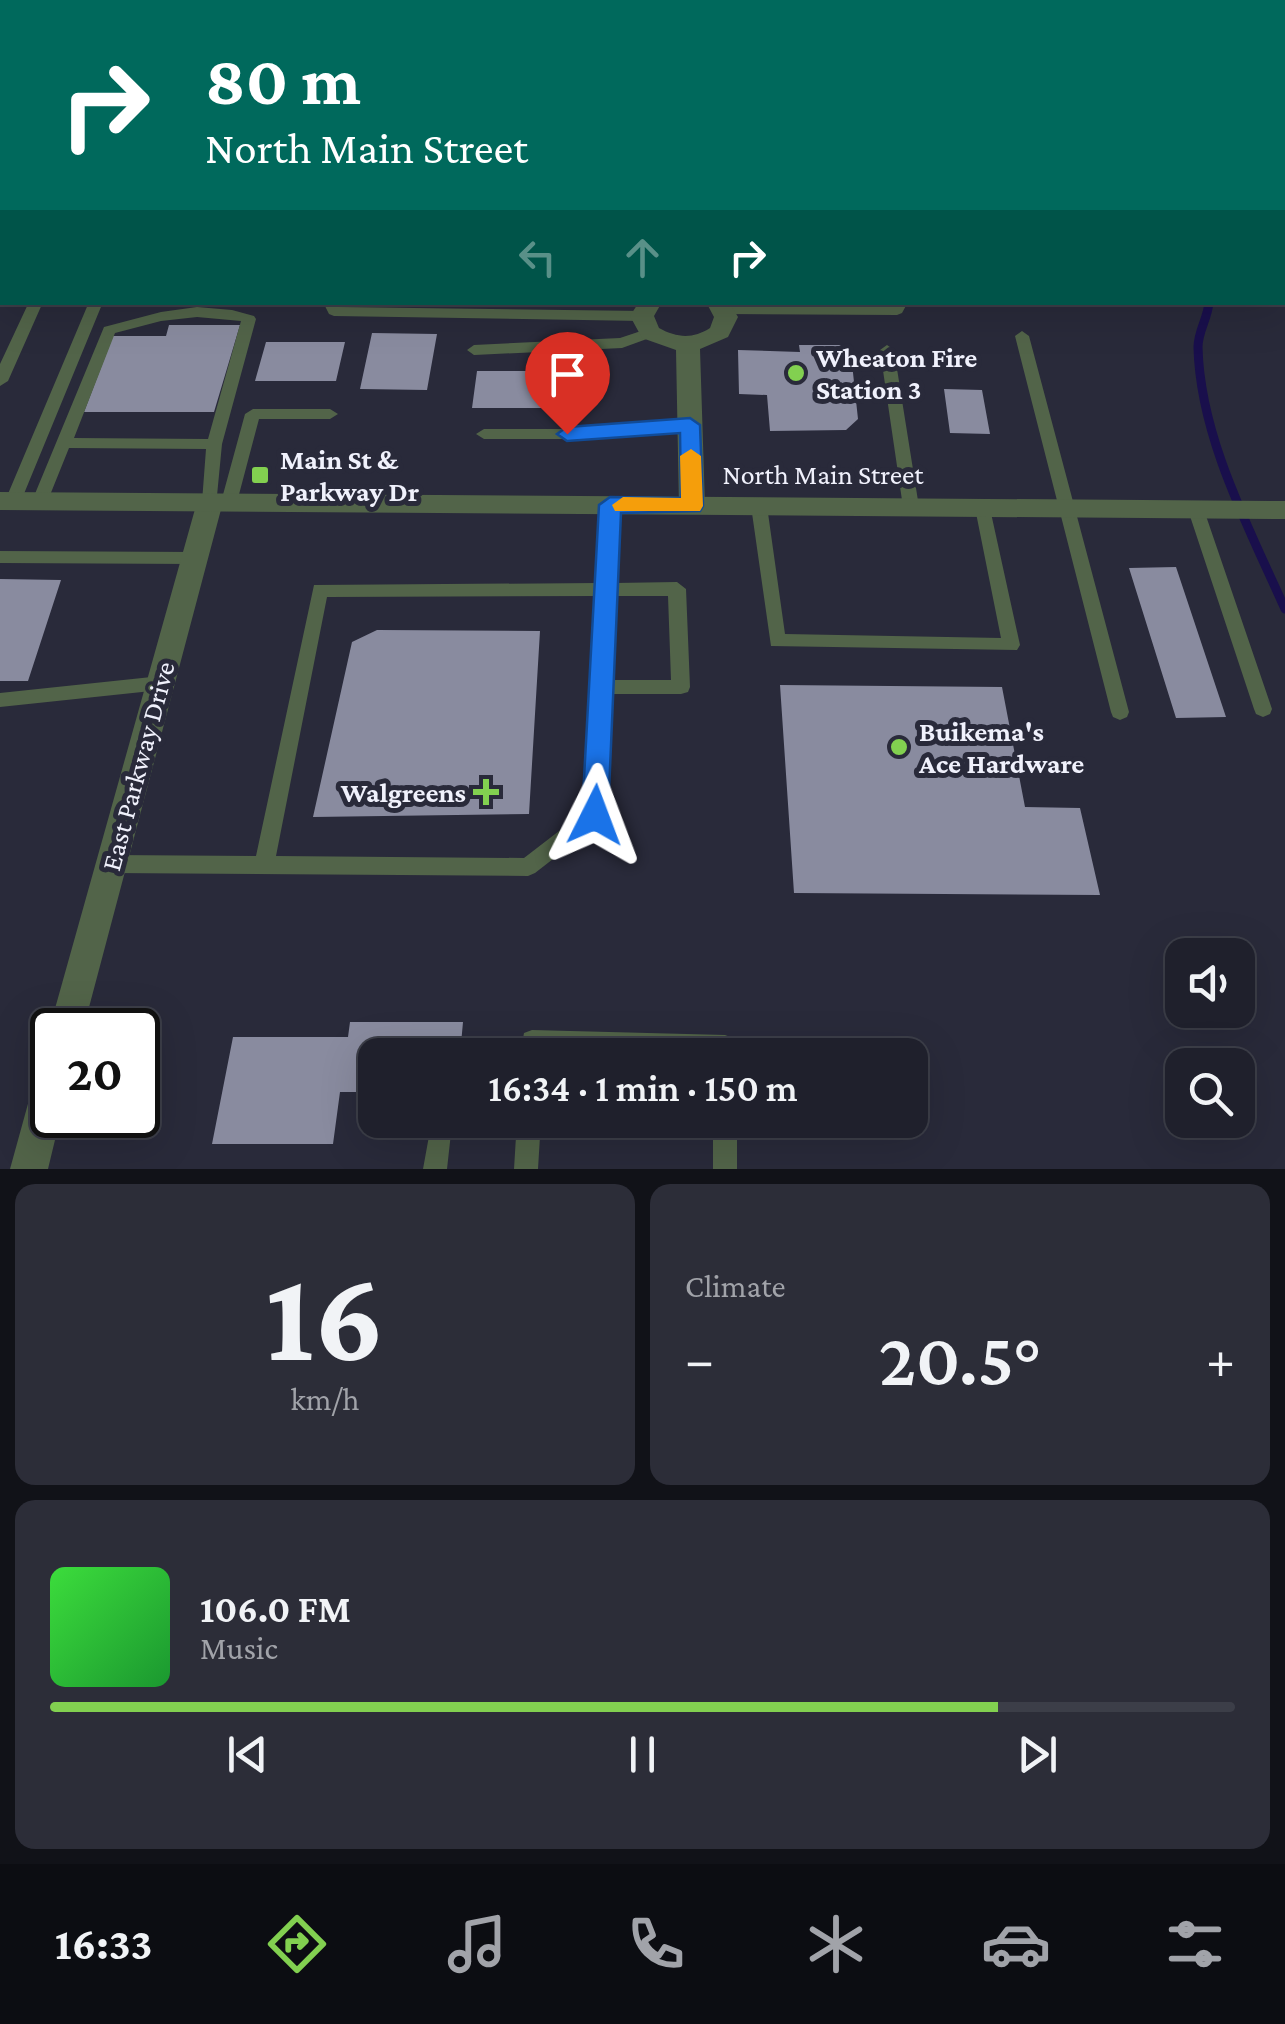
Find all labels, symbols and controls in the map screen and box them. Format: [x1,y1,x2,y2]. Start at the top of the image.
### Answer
icon: right [40,40,170,170]
text: 80 m [205,41,361,119]
text: North Main Street [205,123,528,173]
icon: left [510,230,565,285]
icon: ahead [615,230,670,285]
icon: right [720,230,775,285]
pin [525,332,610,435]
place label: Wheaton Fire Station 3 [815,342,977,405]
icon: arrive [540,347,595,402]
marker: Wheaton Fire Station 3 [785,362,807,384]
place label: Main St & Parkway Dr [280,444,419,507]
street label: North Main Street [722,459,924,490]
marker: Main St & Parkway Dr [249,464,271,486]
street label: East Parkway Drive [95,658,181,874]
place label: Buikema's Ace Hardware [918,716,1084,779]
marker: Buikema's Ace Hardware [888,736,910,758]
position arrow [543,763,647,867]
place label: Walgreens [340,777,466,808]
marker: Walgreens [475,781,497,803]
map controls [1165,938,1255,1138]
button: sound [1165,938,1255,1028]
speed limit sign: 20 [30,1008,160,1138]
button: search [1165,1048,1255,1138]
text: 16:34 · 1 min · 150 m [488,1067,798,1109]
text: 16 [265,1243,385,1388]
text: Climate [685,1268,786,1304]
text: 20.5° [879,1318,1041,1401]
text: − [685,1329,714,1390]
text: + [1206,1329,1235,1390]
text: km/h [291,1381,360,1417]
text: 106.0 FM [200,1588,351,1630]
text: Music [200,1630,278,1666]
icon: previous [220,1727,275,1782]
icon: pause [615,1727,670,1782]
icon: next [1010,1727,1065,1782]
icon: directions [262,1909,332,1979]
icon: music [442,1909,512,1979]
icon: phone [621,1909,691,1979]
icon: climate [801,1909,871,1979]
icon: car [981,1909,1051,1979]
icon: filters [1160,1909,1230,1979]
text: 16:33 [55,1919,152,1969]

